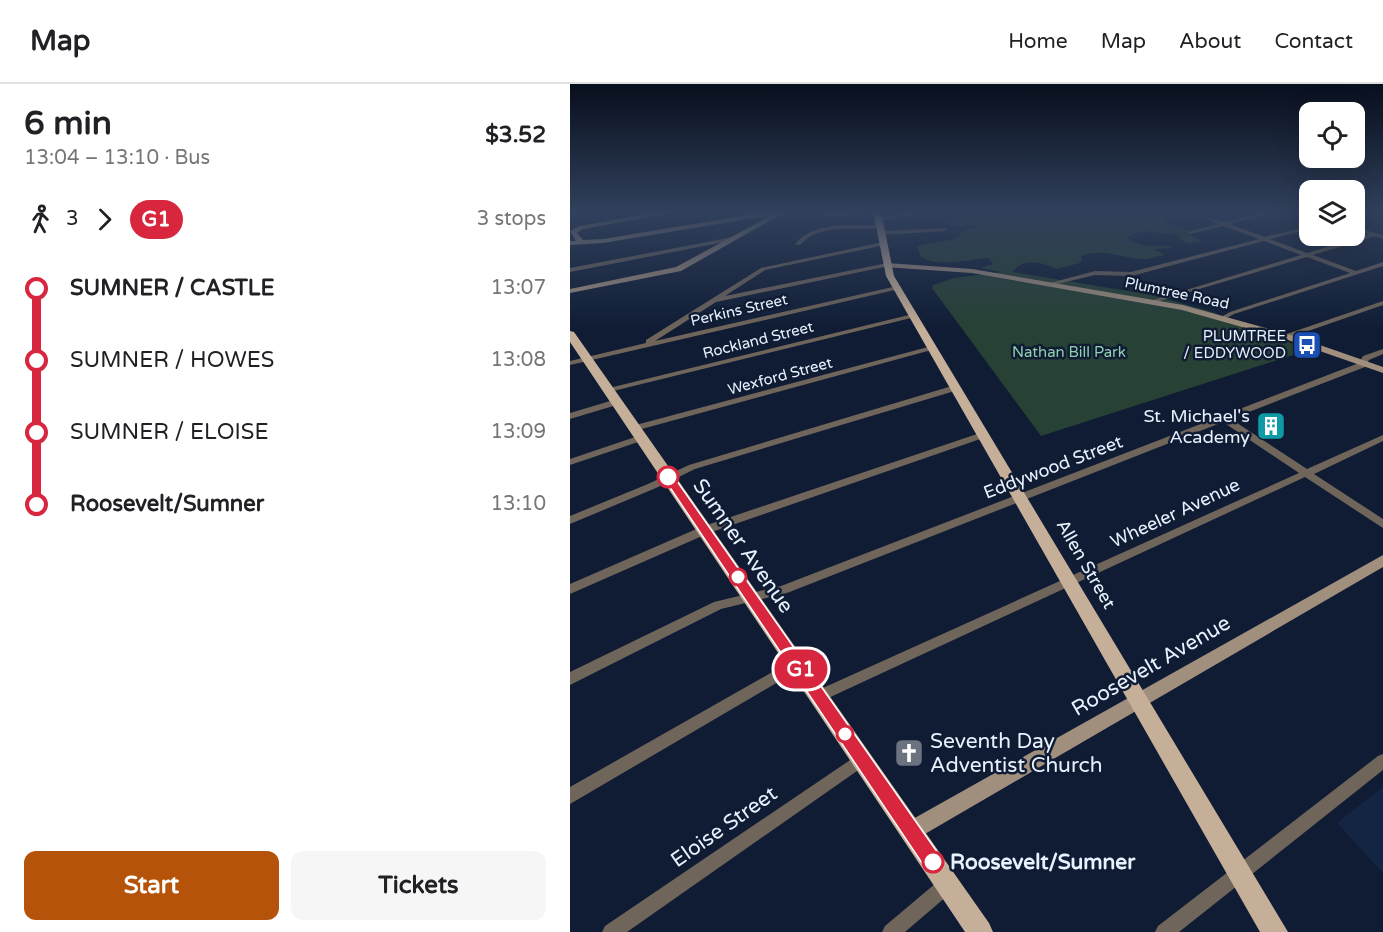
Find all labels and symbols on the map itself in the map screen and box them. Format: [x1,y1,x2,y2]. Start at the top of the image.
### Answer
street label: Plumtree Road [1123,273,1231,313]
street label: Perkins Street [689,290,790,330]
street label: Rockland Street [701,317,816,362]
place label: PLUMTREE / EDDYWOOD [1183,327,1286,362]
bus stop icon: PLUMTREE / EDDYWOOD [1291,329,1323,361]
park label: Nathan Bill Park [1012,343,1126,361]
street label: Wexford Street [726,353,834,399]
place label: St. Michael's Academy [1143,405,1250,448]
building icon: St. Michael's Academy [1255,410,1287,442]
street label: Eddywood Street [980,430,1126,504]
unlabelled marker [657,466,679,488]
street label: Wheeler Avenue [1107,473,1243,553]
street label: Sumner Avenue [687,474,799,618]
street label: Allen Street [1052,515,1120,613]
unlabelled marker [729,568,747,586]
street label: Roosevelt Avenue [1067,610,1235,722]
line badge: G1 [774,650,828,688]
unlabelled marker [836,725,854,743]
place label: Seventh Day Adventist Church [930,729,1103,778]
church icon: Seventh Day Adventist Church [893,737,925,769]
street label: Eloise Street [666,781,782,873]
place label: Roosevelt/Sumner [950,850,1136,875]
marker: Roosevelt/Sumner [922,851,944,873]

